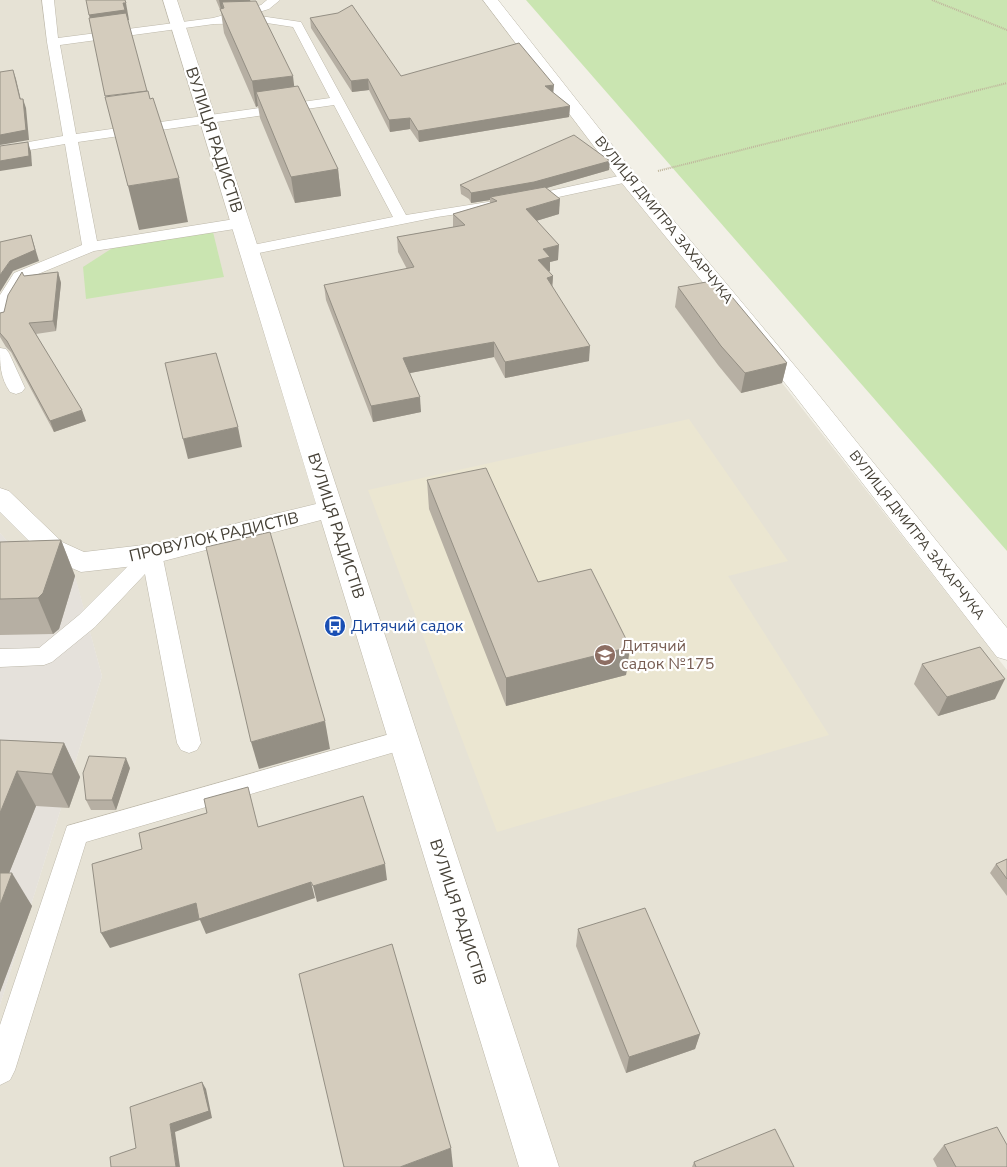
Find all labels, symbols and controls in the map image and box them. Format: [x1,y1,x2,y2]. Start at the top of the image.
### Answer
street label: ВУЛИЦЯ РАДИСТІВ [180,64,248,216]
street label: ВУЛИЦЯ ДМИТРА ЗАХАРЧУКА [590,132,738,308]
street label: ВУЛИЦЯ ДМИТРА ЗАХАРЧУКА [845,446,989,624]
street label: ВУЛИЦЯ РАДИСТІВ [302,450,370,602]
street label: ПРОВУЛОК РАДИСТІВ [127,507,301,567]
bus stop icon: Дитячий садок [323,614,347,638]
place label: Дитячий садок [351,615,464,637]
place label: Дитячий садок №175 [621,635,714,675]
school or university icon: Дитячий садок №175 [593,643,617,667]
street label: ВУЛИЦЯ РАДИСТІВ [424,836,492,988]

